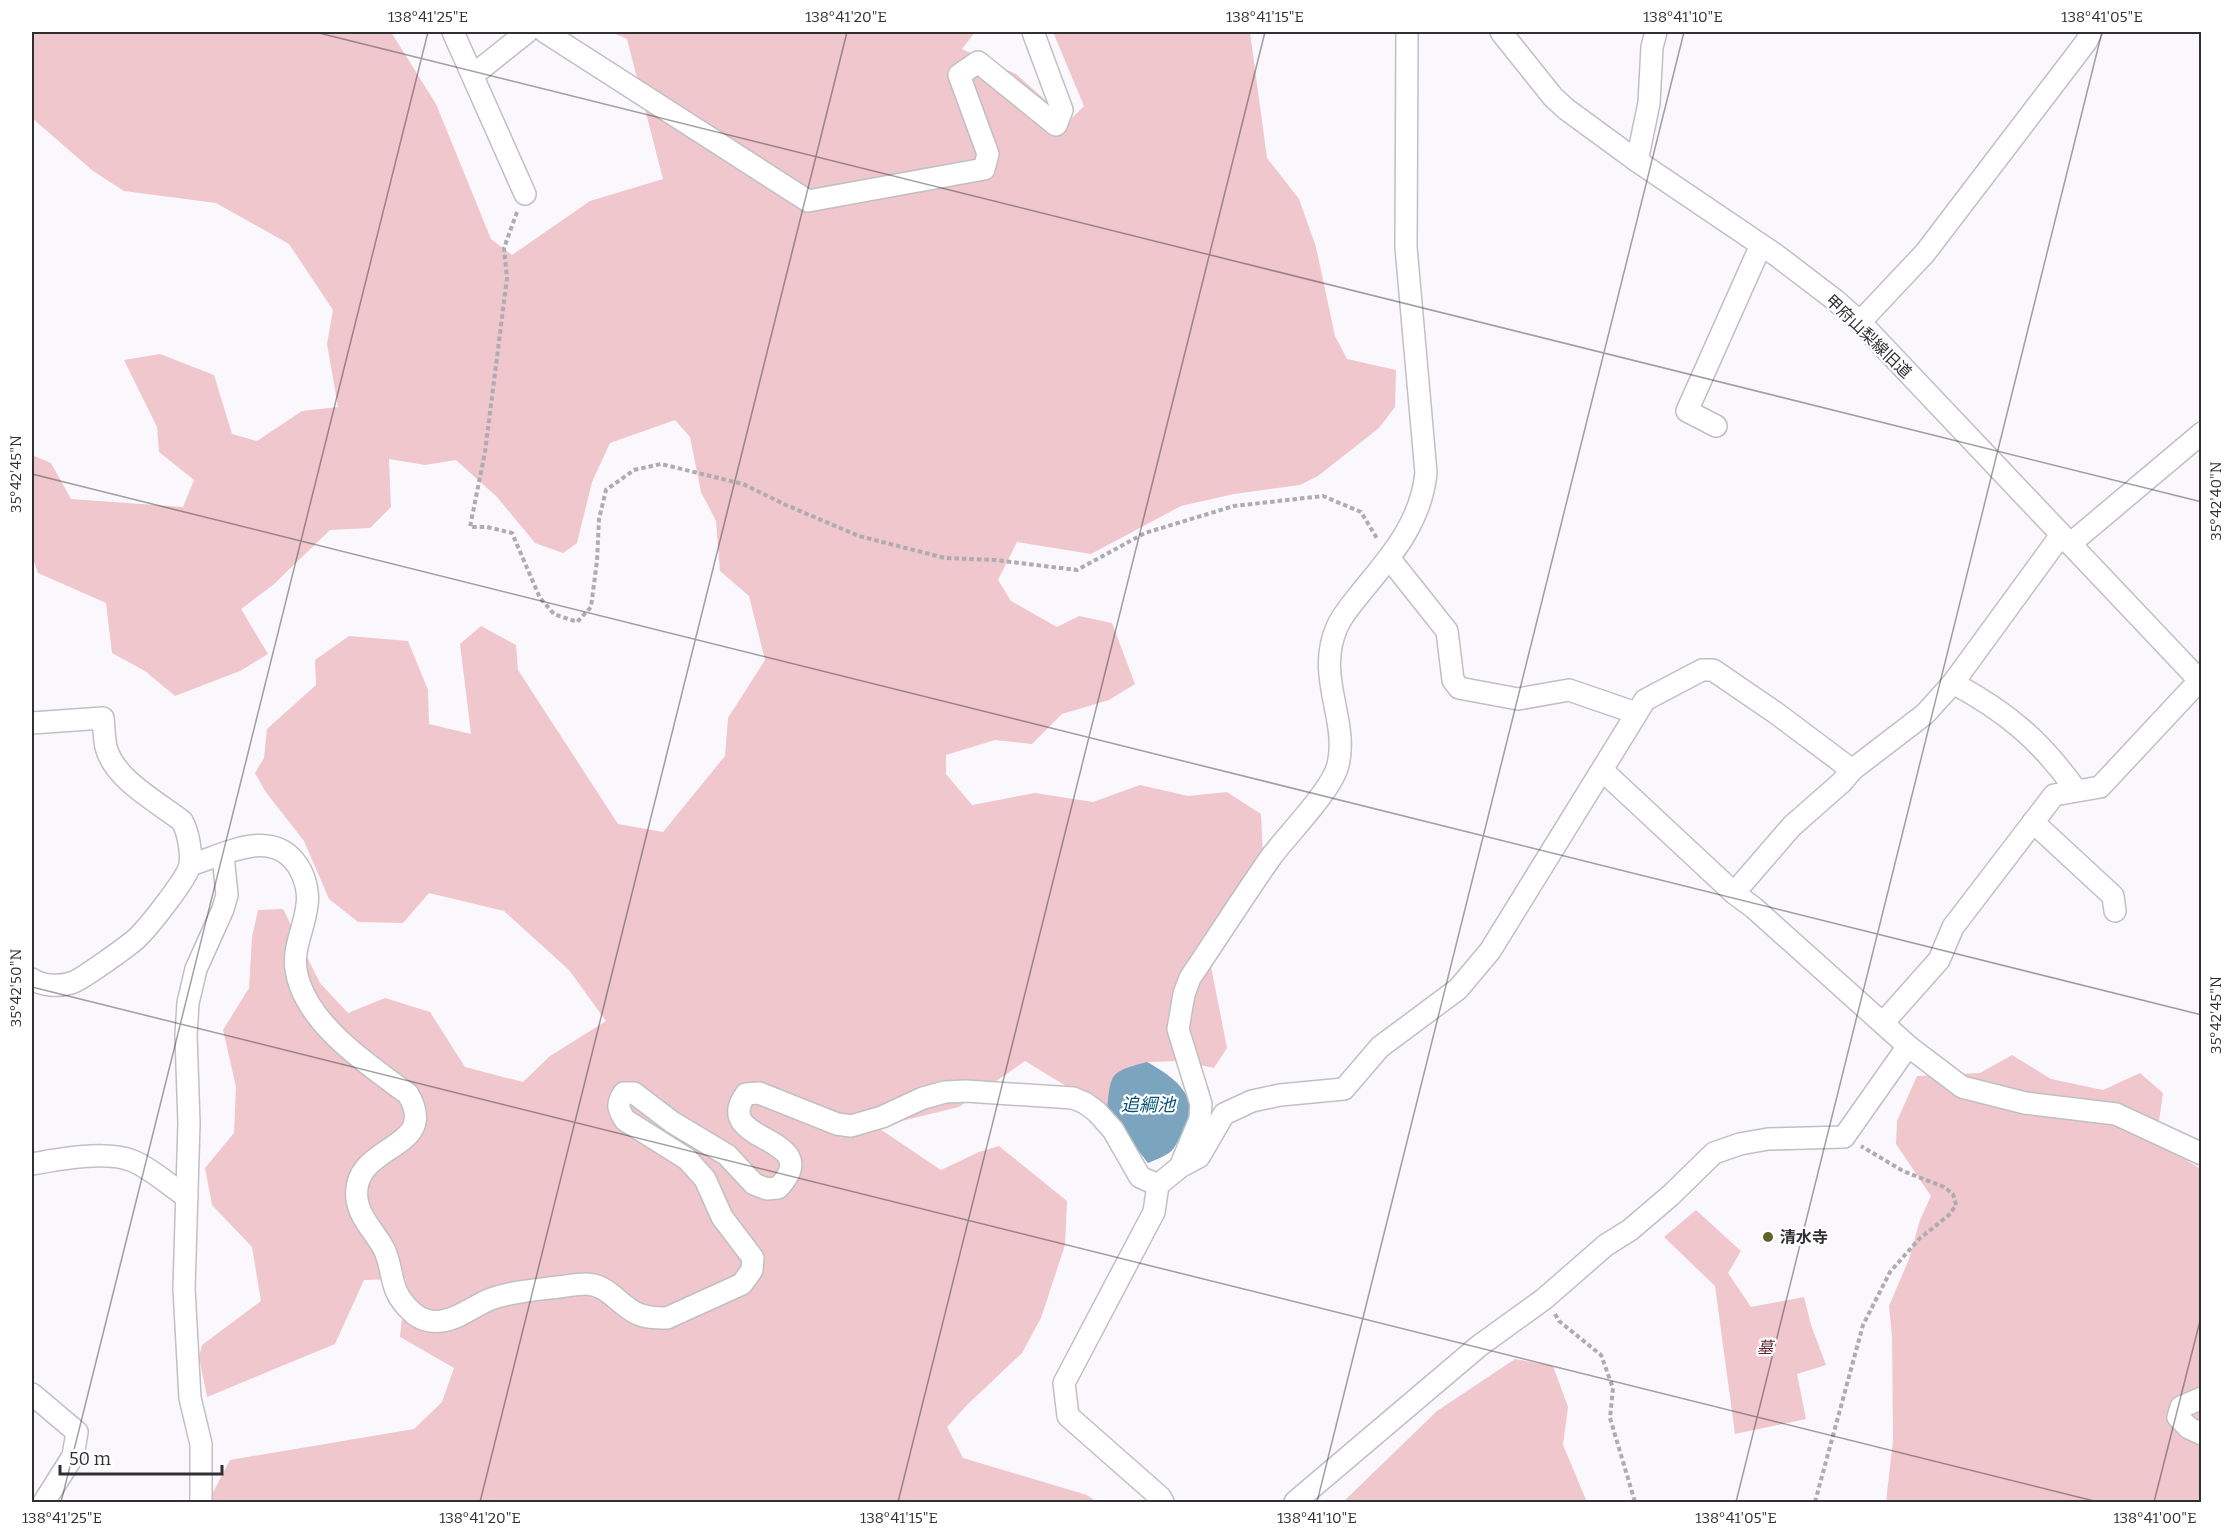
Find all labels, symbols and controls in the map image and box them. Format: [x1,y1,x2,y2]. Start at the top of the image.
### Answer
text: 138°41'25"E [388,8,468,26]
text: 138°41'20"E [805,8,887,26]
text: 138°41'15"E [1226,8,1304,26]
text: 138°41'10"E [1643,8,1723,26]
text: 138°41'05"E [2061,8,2143,26]
street label: 甲府山梨線旧道 [1822,291,1916,382]
text: 35°42'45"N [7,435,25,513]
text: 35°42'40"N [2207,461,2225,541]
text: 35°42'50"N [7,949,25,1027]
text: 35°42'45"N [2207,976,2225,1054]
water label: 追綱池 [1121,1094,1177,1116]
place label: 清水寺 [1780,1228,1828,1247]
marker: 清水寺 [1761,1230,1775,1244]
park label: 墓 [1757,1338,1776,1357]
scale bar [60,1438,222,1476]
text: 50 m [69,1448,111,1470]
text: 138°41'25"E [22,1509,102,1527]
text: 138°41'20"E [439,1509,521,1527]
text: 138°41'15"E [860,1509,938,1527]
text: 138°41'10"E [1277,1509,1357,1527]
text: 138°41'05"E [1695,1509,1777,1527]
text: 138°41'00"E [2113,1509,2197,1527]

